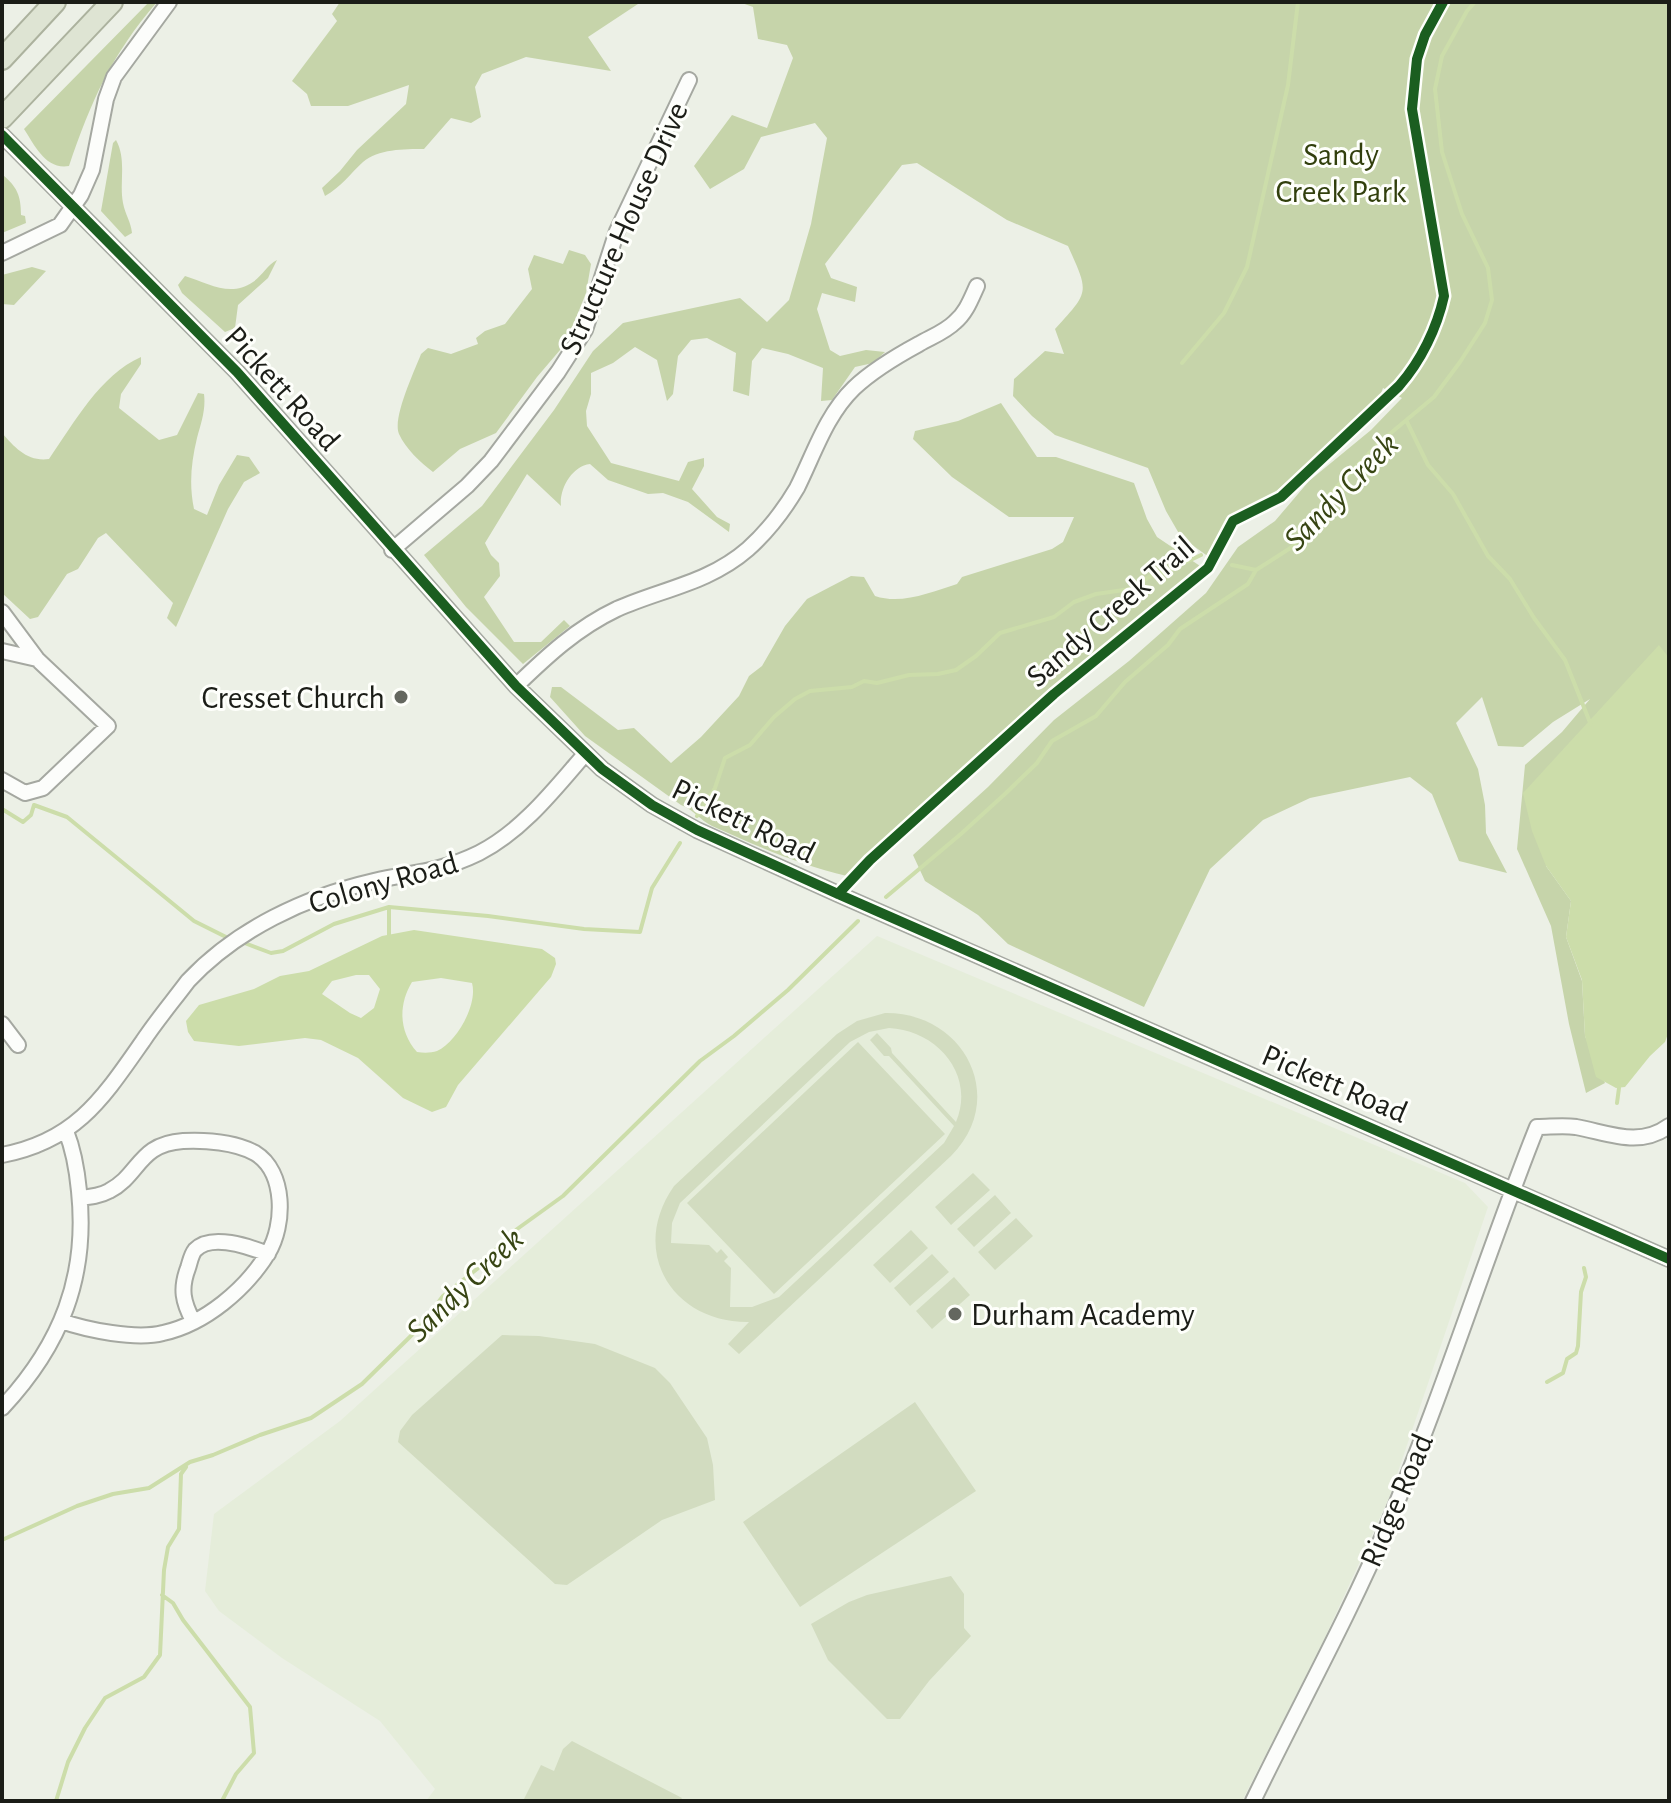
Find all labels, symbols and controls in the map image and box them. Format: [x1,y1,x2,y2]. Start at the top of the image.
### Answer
street label: Structure House Drive [554,97,694,359]
park label: Sandy Creek Park [1276,139,1407,208]
street label: Pickett Road [219,320,346,457]
water label: Sandy Creek [1278,427,1405,557]
street label: Sandy Creek Trail [1021,531,1201,693]
place label: Cresset Church [201,682,385,714]
marker: Cresset Church [392,688,410,706]
street label: Pickett Road [667,773,820,869]
street label: Colony Road [305,846,461,919]
street label: Pickett Road [1257,1039,1412,1129]
water label: Sandy Creek [400,1222,530,1349]
place label: Durham Academy [971,1299,1195,1331]
marker: Durham Academy [946,1305,964,1323]
street label: Ridge Road [1355,1429,1439,1572]

